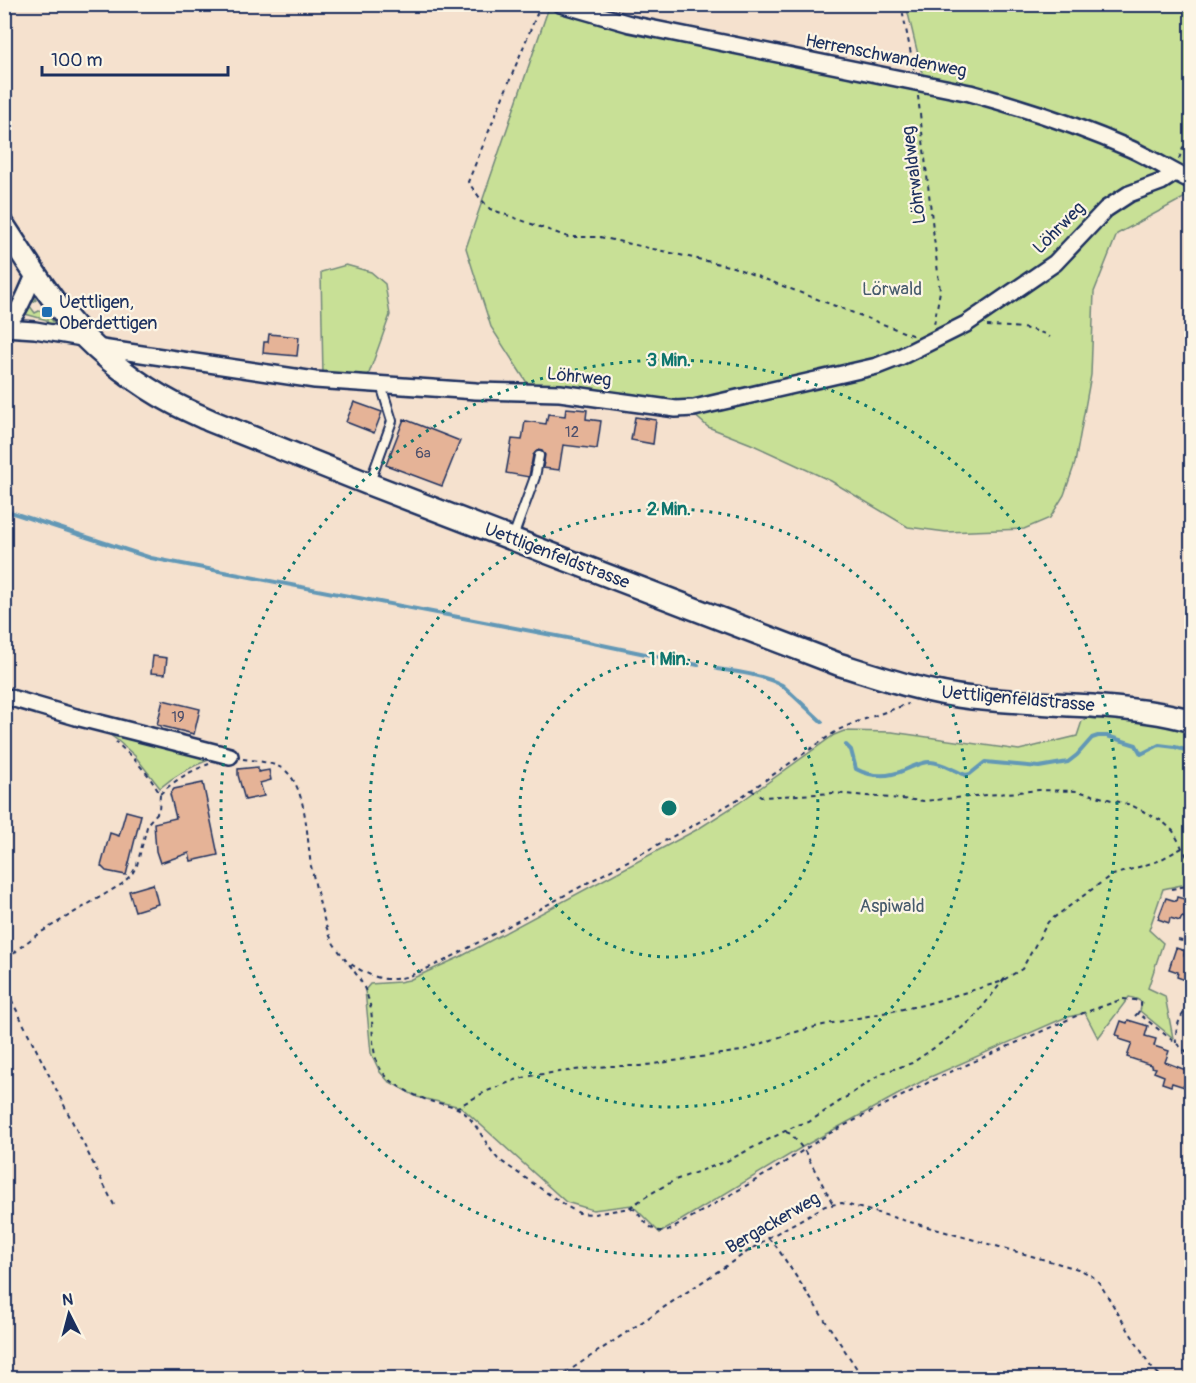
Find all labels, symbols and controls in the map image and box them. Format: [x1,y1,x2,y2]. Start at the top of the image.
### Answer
street label: Herrenschwandenweg [803,29,969,83]
scale bar [42,39,228,77]
text: 100 m [51,49,103,72]
street label: Löhrwaldweg [897,125,931,225]
street label: Löhrweg [1028,197,1090,259]
park label: Lörwald [862,278,922,301]
place label: Uettligen, Oberdettigen [59,291,158,335]
marker: Uettligen, Oberdettigen [40,305,54,319]
text: 3 Min. [647,349,691,372]
street label: Löhrweg [545,362,613,392]
house number: 12 [565,423,579,442]
house number: 6a [415,444,431,463]
text: 2 Min. [647,498,691,521]
street label: Uettligenfeldstrasse [481,518,633,594]
text: 1 Min. [648,648,690,671]
street label: Uettligenfeldstrasse [940,681,1096,717]
house number: 19 [171,708,185,727]
centre of rings [659,798,679,818]
park label: Aspiwald [859,895,925,918]
street label: Bergackerweg [722,1187,824,1259]
north arrow [39,1284,99,1344]
text: N [61,1290,74,1311]

